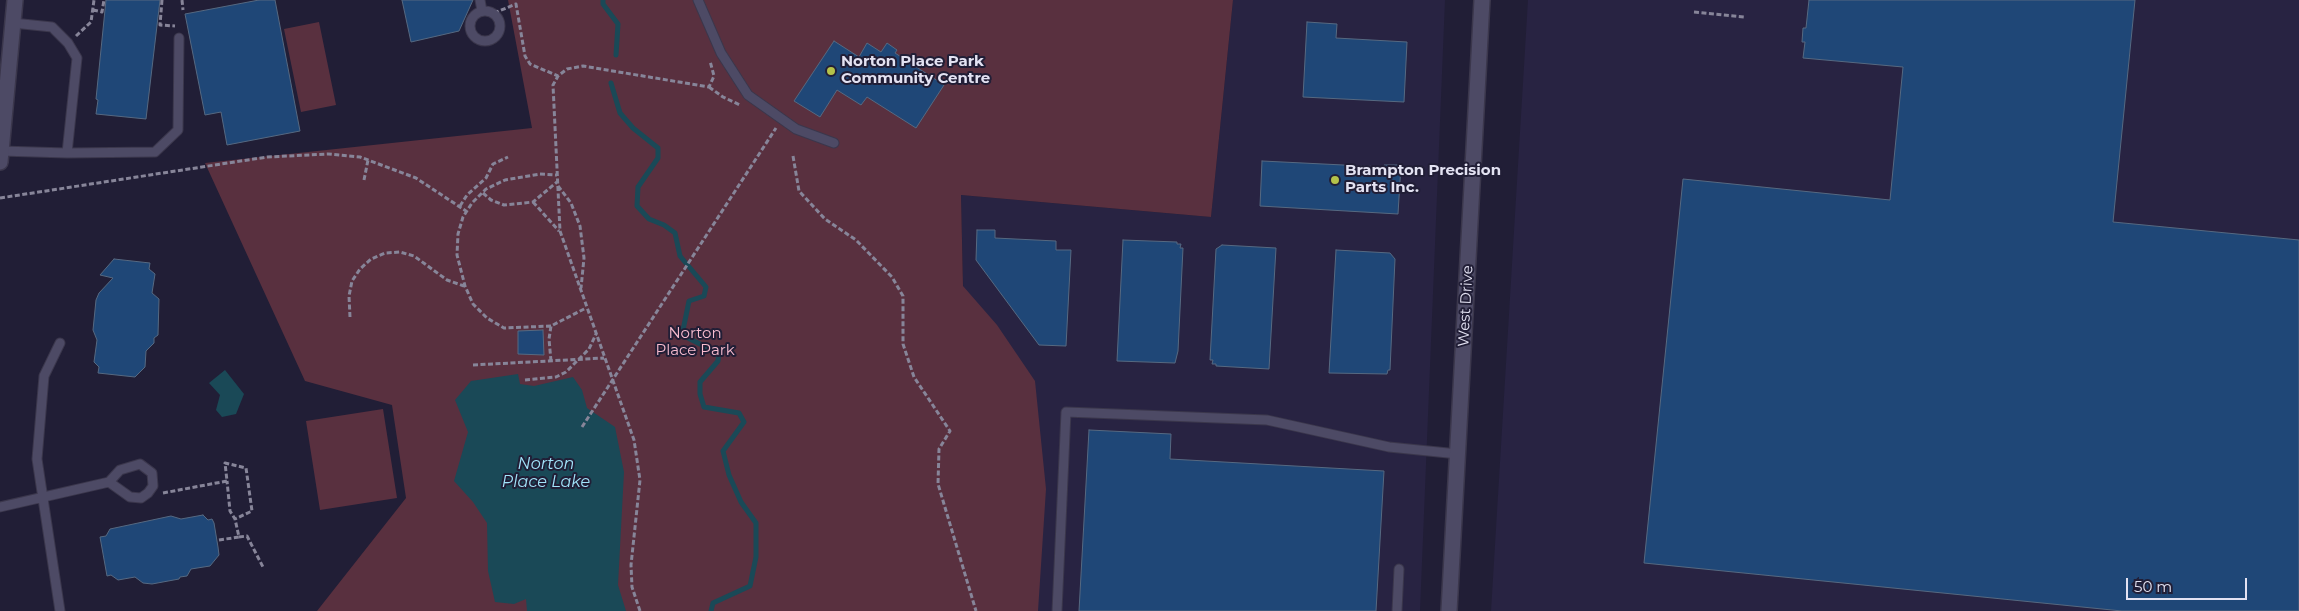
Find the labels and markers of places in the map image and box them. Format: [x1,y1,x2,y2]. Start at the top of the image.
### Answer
place label: Norton Place Park Community Centre [841,53,990,88]
marker: Norton Place Park Community Centre [825,65,837,77]
place label: Brampton Precision Parts Inc. [1345,162,1501,197]
marker: Brampton Precision Parts Inc. [1329,174,1341,186]

